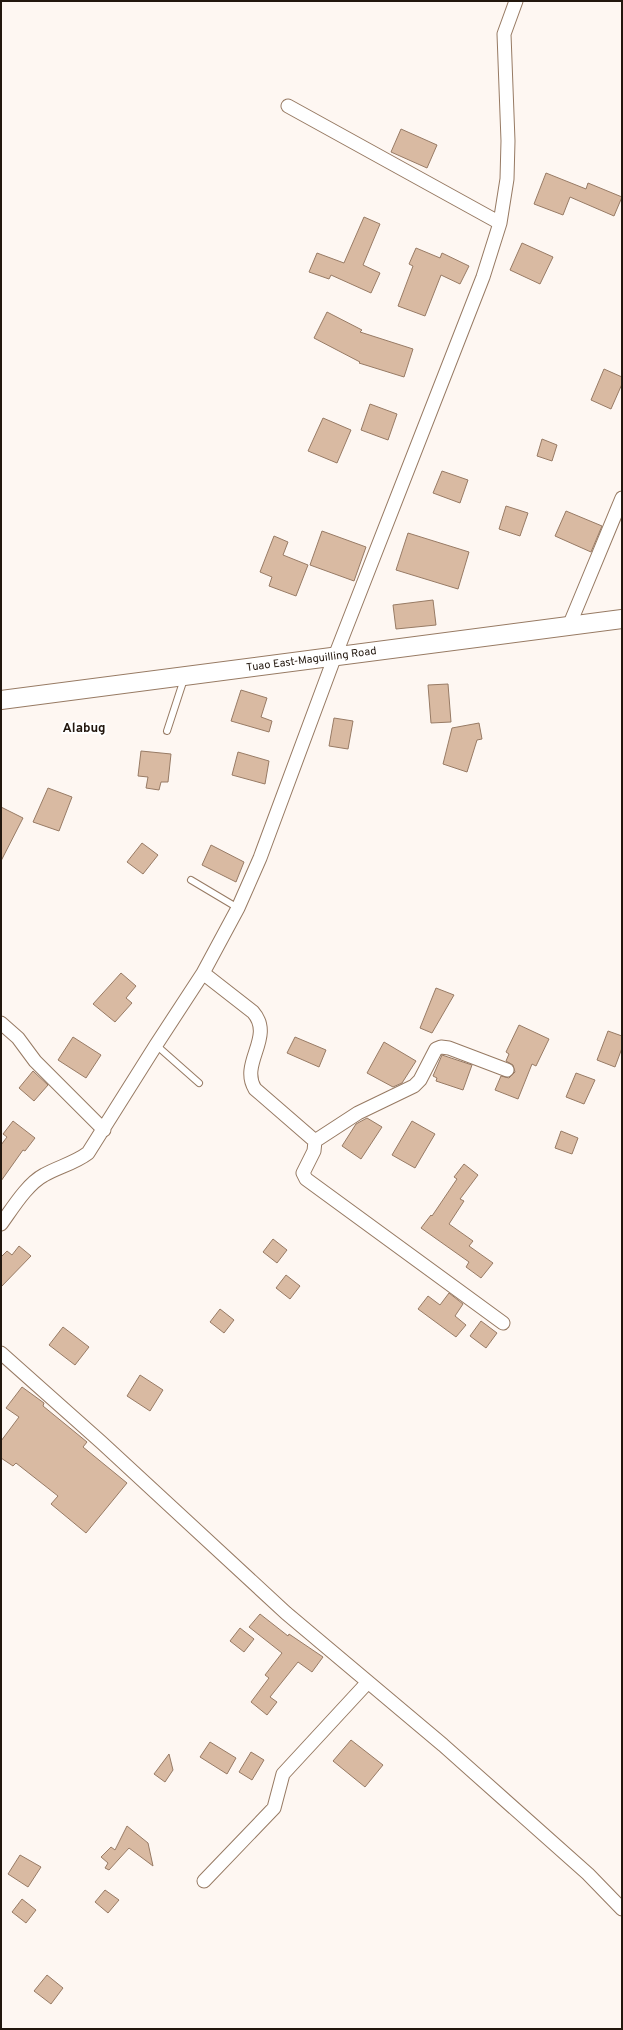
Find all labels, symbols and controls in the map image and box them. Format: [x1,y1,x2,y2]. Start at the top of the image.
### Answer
street label: Tuao East-Maguilling Road [245,644,377,675]
district label: Alabug [63,721,105,737]

